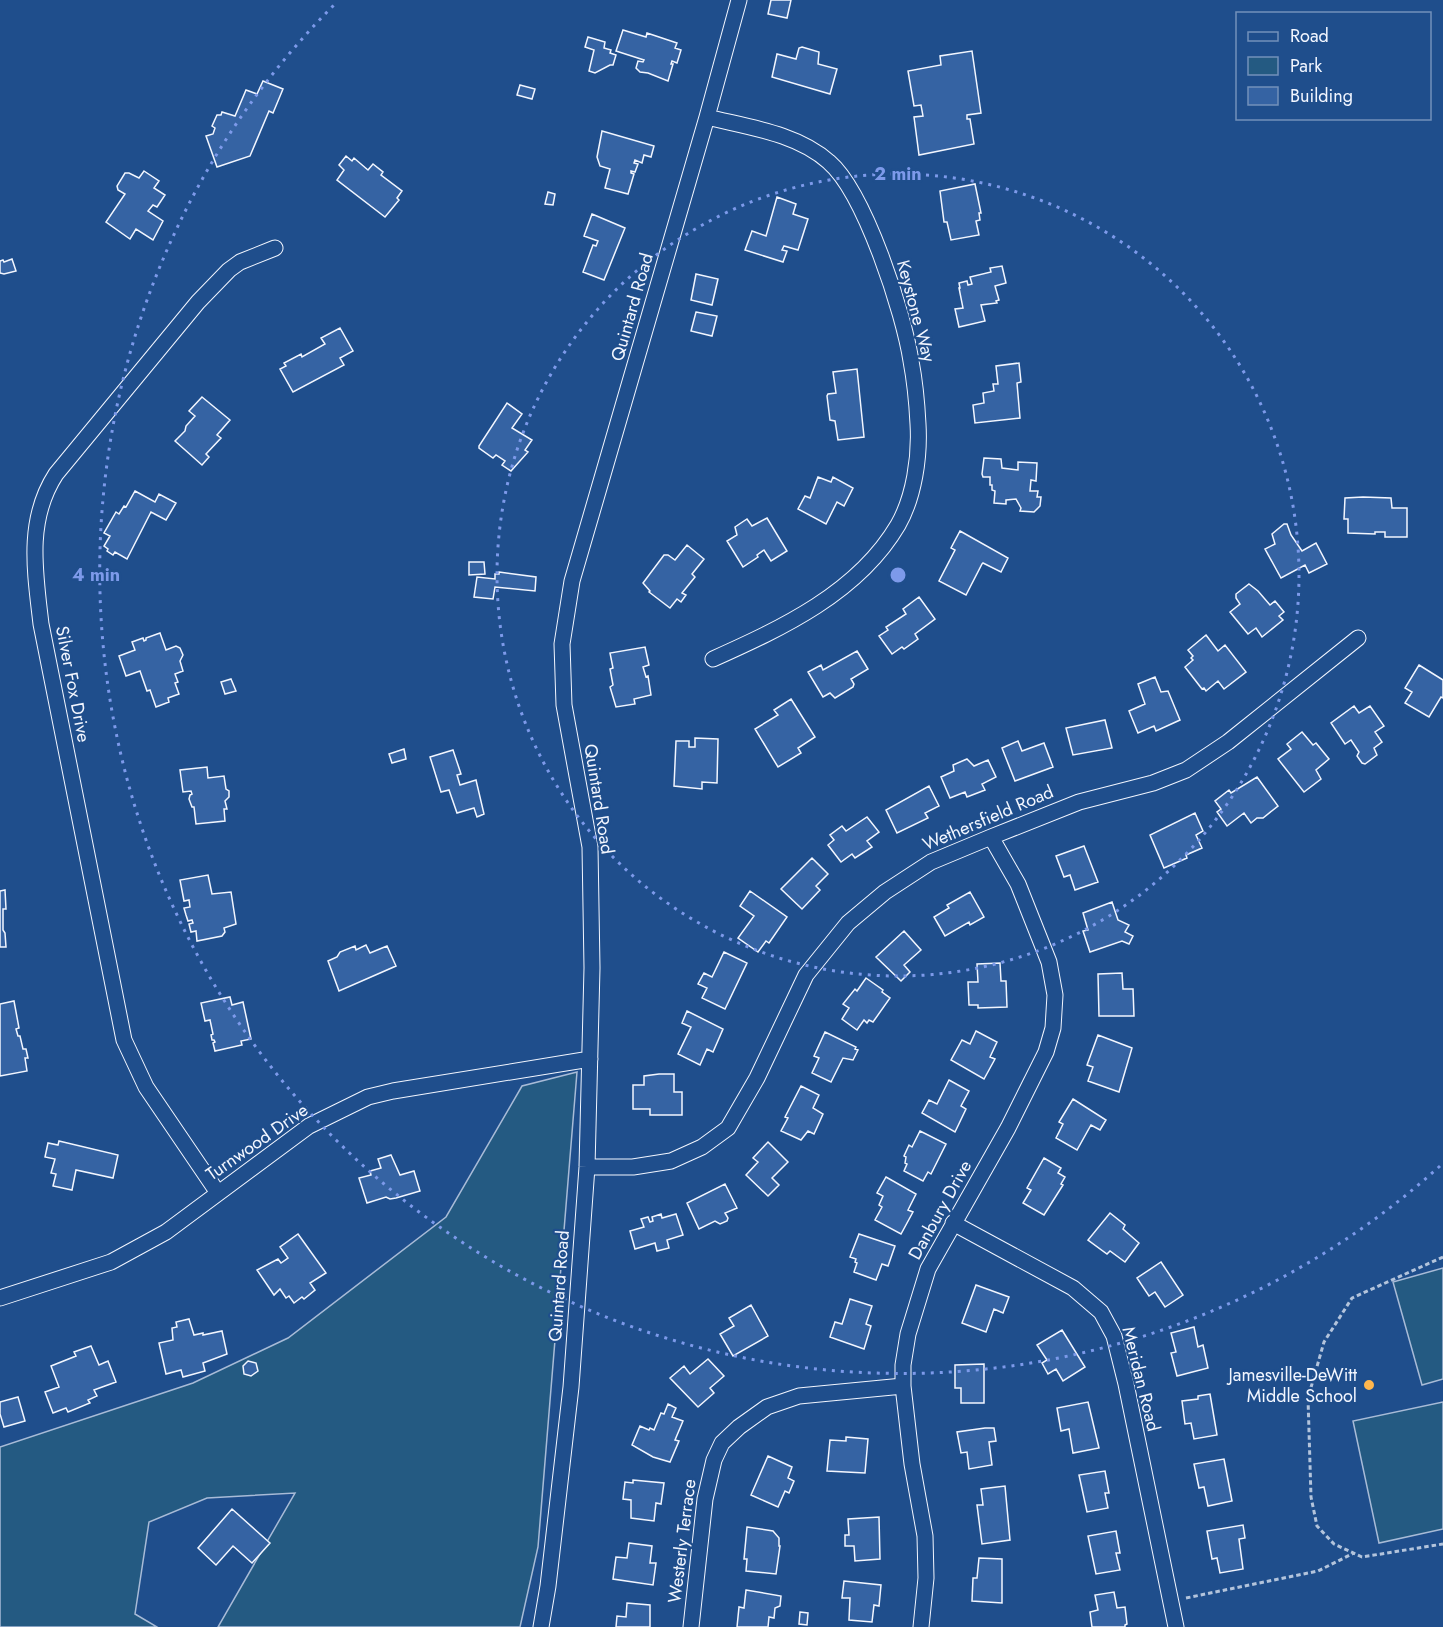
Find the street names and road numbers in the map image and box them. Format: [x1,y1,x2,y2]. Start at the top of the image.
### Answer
street label: Quintard Road [604,250,660,364]
street label: Keystone Way [890,257,942,365]
street label: Silver Fox Drive [49,624,97,744]
street label: Quintard Road [577,742,621,856]
street label: Wethersfield Road [919,779,1057,857]
street label: Turnwood Drive [201,1097,313,1187]
street label: Danbury Drive [902,1156,978,1264]
street label: Quintard Road [542,1230,576,1342]
street label: Meridan Road [1115,1324,1167,1434]
street label: Westerly Terrace [661,1477,703,1605]

